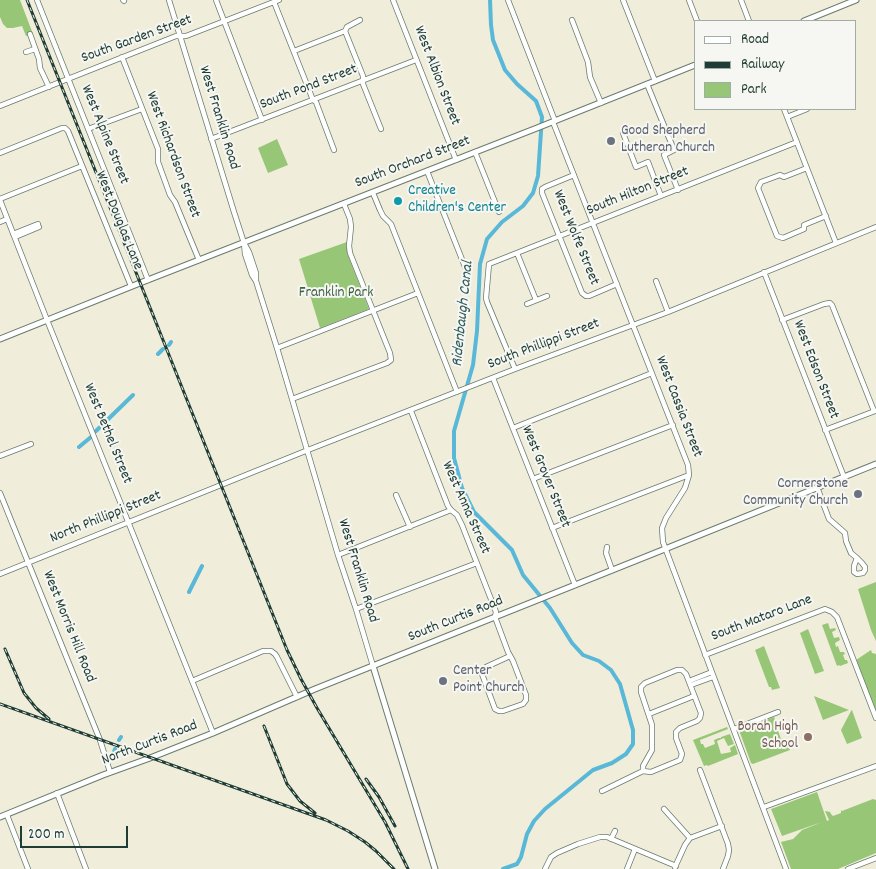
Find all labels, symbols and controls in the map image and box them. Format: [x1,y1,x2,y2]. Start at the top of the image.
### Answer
street label: South Garden Street [79,12,195,68]
legend [694,20,856,110]
street label: West Albion Street [409,24,463,128]
text: Road [741,29,769,51]
text: Railway [741,54,784,76]
street label: South Pond Street [258,61,360,115]
street label: West Franklin Road [194,64,242,172]
text: Park [741,79,767,101]
street label: West Alpine Street [76,83,132,187]
street label: West Richardson Street [141,89,203,221]
place label: Good Shepherd Lutheran Church [621,123,715,158]
street label: South Orchard Street [353,133,473,193]
marker: Good Shepherd Lutheran Church [605,135,617,147]
street label: South Hilton Street [584,163,692,221]
street label: West Douglas Lane [90,169,146,273]
place label: Creative Children's Center [408,183,506,218]
street label: West Wolfe Street [548,188,602,288]
marker: Creative Children's Center [392,195,404,207]
water label: Ridenbaugh Canal [449,260,479,368]
park label: Franklin Park [299,285,373,303]
street label: South Phillippi Street [486,315,602,375]
street label: West Edson Street [788,318,842,422]
street label: West Cassia Street [650,354,706,460]
street label: West Bethel Street [79,381,135,487]
street label: West Grover Street [516,423,574,531]
street label: West Anna Street [437,459,493,557]
place label: Cornerstone Community Church [743,476,848,511]
street label: North Phillippi Street [48,488,164,548]
marker: Cornerstone Community Church [852,488,864,500]
street label: West Franklin Road [333,517,381,625]
street label: West Morris Hill Road [37,569,99,685]
street label: South Mataro Lane [709,592,815,646]
street label: South Curtis Road [406,593,506,647]
place label: Center Point Church [453,663,524,698]
marker: Center Point Church [437,675,449,687]
street label: North Curtis Road [100,717,200,771]
place label: Borah High School [737,719,798,754]
marker: Borah High School [802,731,814,743]
scale bar [22,816,130,848]
text: 200 m [28,824,65,846]

